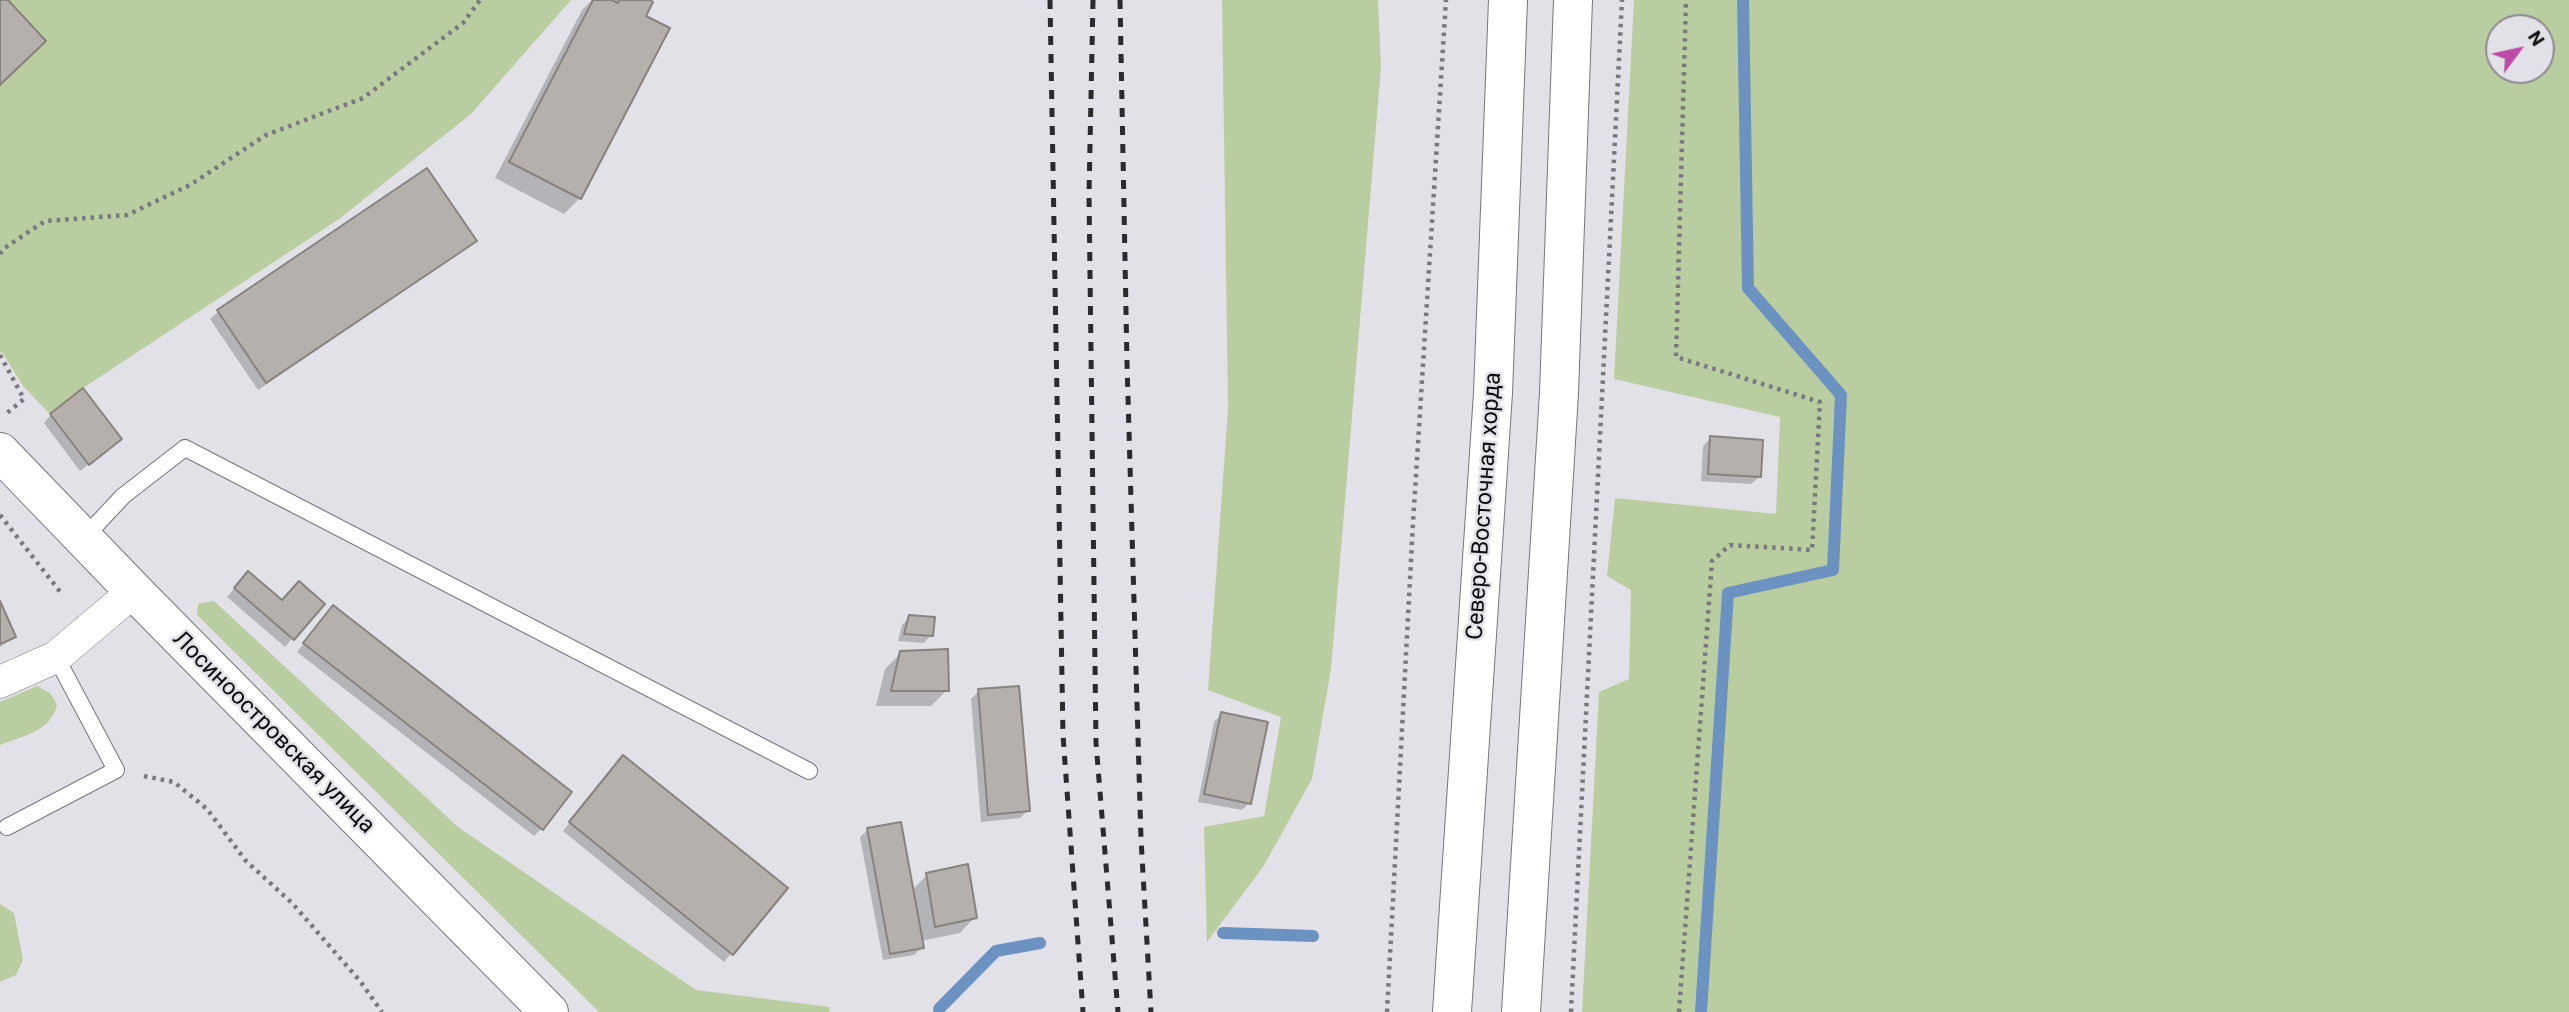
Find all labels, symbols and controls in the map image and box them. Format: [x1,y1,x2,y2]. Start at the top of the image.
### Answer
north arrow [2485,14,2555,84]
text: N [2523,26,2550,50]
street label: Северо-Восточная хорда [1462,371,1508,641]
street label: Лосиноостровская улица [166,626,380,840]

